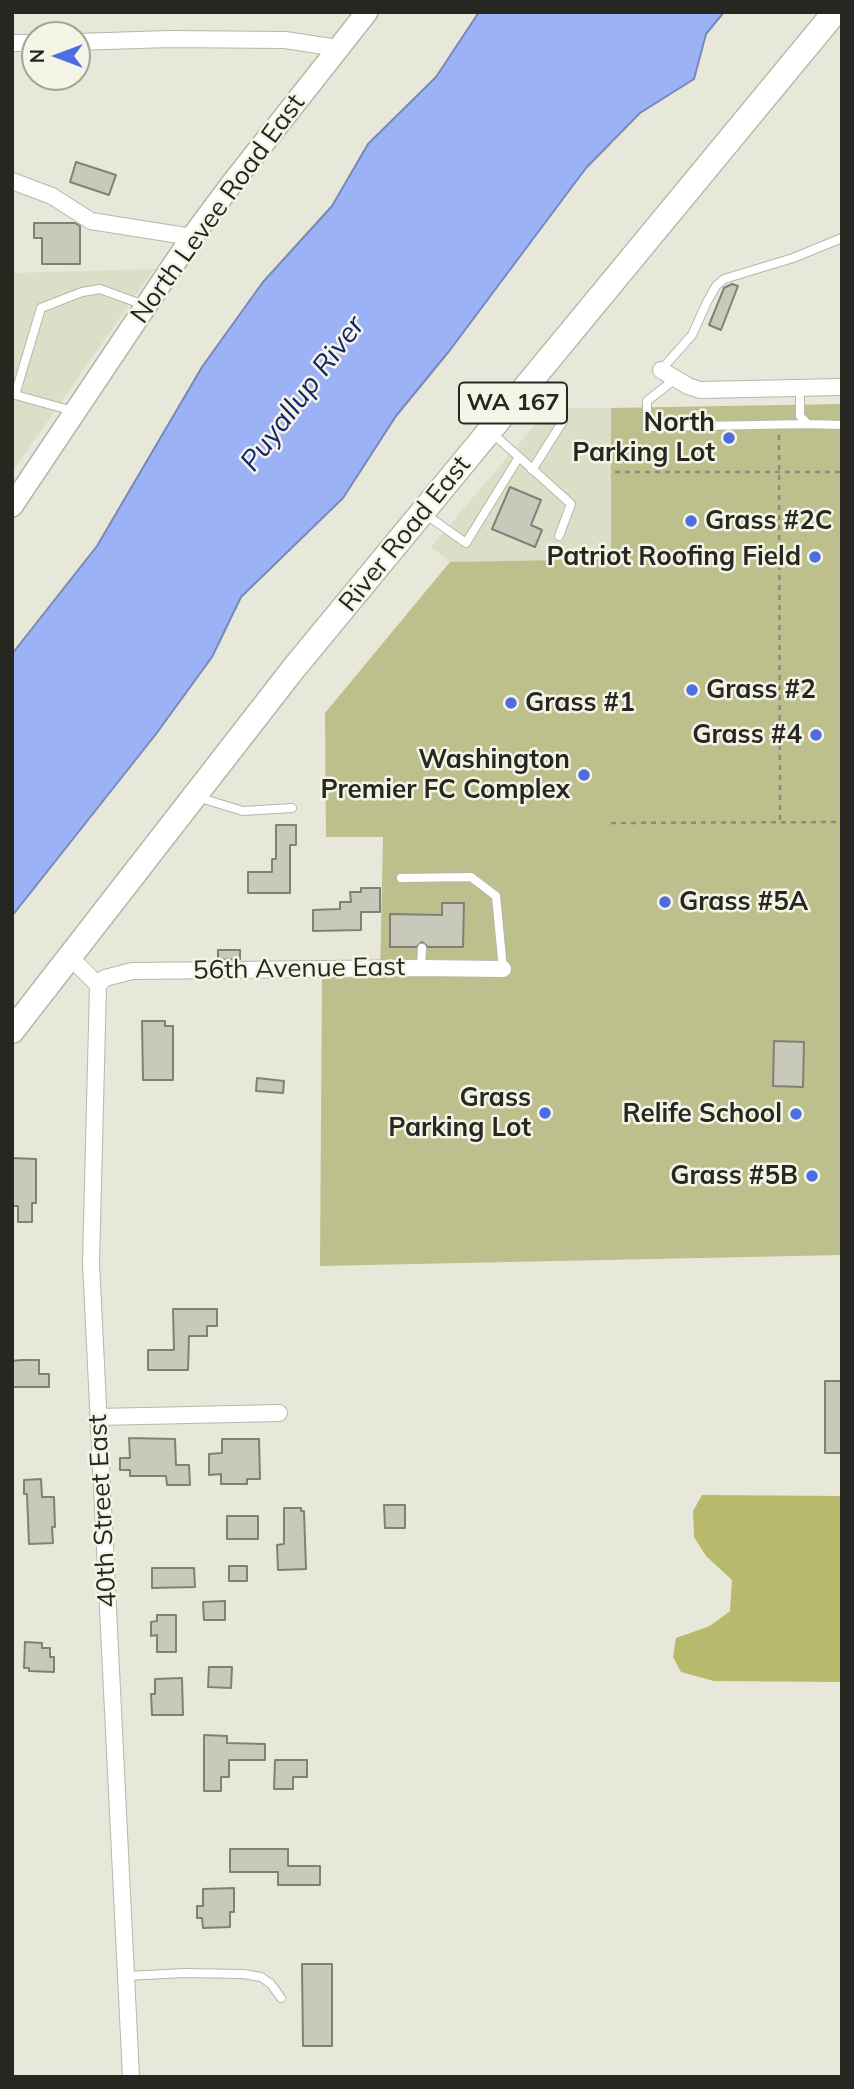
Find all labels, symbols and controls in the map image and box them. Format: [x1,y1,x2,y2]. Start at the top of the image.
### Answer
north arrow [21,21,91,91]
text: N [25,49,49,63]
street label: North Levee Road East [124,88,312,330]
water label: Puyallup River [234,310,372,478]
road number: WA 167 [459,382,567,424]
place label: North Parking Lot [572,407,715,468]
marker: North Parking Lot [721,430,737,446]
street label: River Road East [333,450,477,618]
place label: Grass #2C [705,505,833,537]
marker: Grass #2C [683,513,699,529]
place label: Patriot Roofing Field [546,541,801,573]
marker: Patriot Roofing Field [807,549,823,565]
place label: Grass #2 [706,674,816,706]
marker: Grass #2 [684,682,700,698]
place label: Grass #1 [525,687,635,719]
marker: Grass #1 [503,695,519,711]
place label: Grass #4 [692,719,802,751]
marker: Grass #4 [808,727,824,743]
place label: Washington Premier FC Complex [320,744,570,806]
marker: Washington Premier FC Complex [576,767,592,783]
place label: Grass #5A [679,886,808,918]
marker: Grass #5A [657,894,673,910]
street label: 56th Avenue East [193,952,405,986]
place label: Grass Parking Lot [388,1082,531,1144]
place label: Relife School [623,1098,782,1130]
marker: Grass Parking Lot [537,1105,553,1121]
marker: Relife School [788,1106,804,1122]
place label: Grass #5B [670,1160,798,1192]
marker: Grass #5B [804,1168,820,1184]
street label: 40th Street East [82,1414,124,1608]

